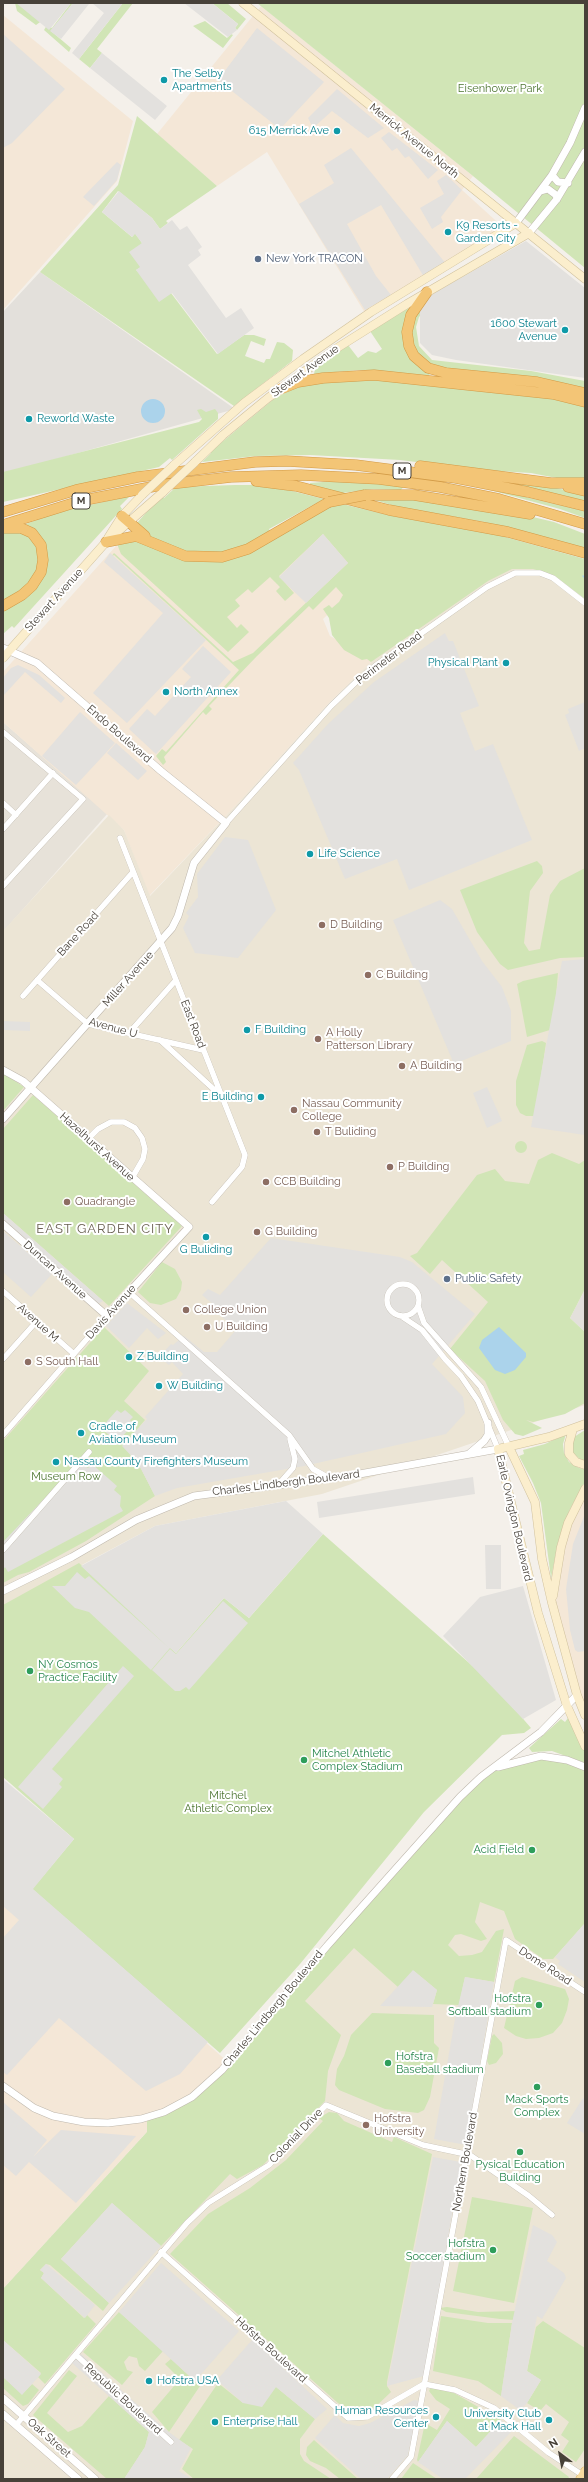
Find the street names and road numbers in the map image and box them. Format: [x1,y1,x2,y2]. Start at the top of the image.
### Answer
street label: Merrick Avenue North [367,101,461,181]
street label: Stewart Avenue [269,342,341,400]
road number: M [393,463,411,479]
road number: M [72,493,90,509]
street label: Stewart Avenue [22,566,86,634]
street label: Perimeter Road [353,629,425,687]
street label: Endo Boulevard [84,702,154,766]
street label: Bane Road [55,909,101,959]
street label: Miller Avenue [100,949,156,1009]
street label: East Road [178,998,208,1050]
street label: Avenue U [87,1015,139,1041]
street label: Hazelhurst Avenue [57,1110,137,1184]
street label: Duncan Avenue [21,1238,89,1302]
street label: Davis Avenue [83,1282,139,1342]
street label: Avenue M [15,1301,61,1345]
street label: Earle Ovington Boulevard [493,1453,535,1583]
street label: Charles Lindbergh Boulevard [212,1467,360,1499]
street label: Dome Road [516,1944,574,1988]
street label: Charles Lindbergh Boulevard [220,1948,326,2070]
street label: Colonial Drive [267,2106,325,2166]
street label: Northern Boulevard [450,2111,480,2213]
street label: Hofstra Boulevard [233,2314,309,2386]
street label: Republic Boulevard [82,2361,164,2437]
street label: Oak Street [25,2416,73,2460]

